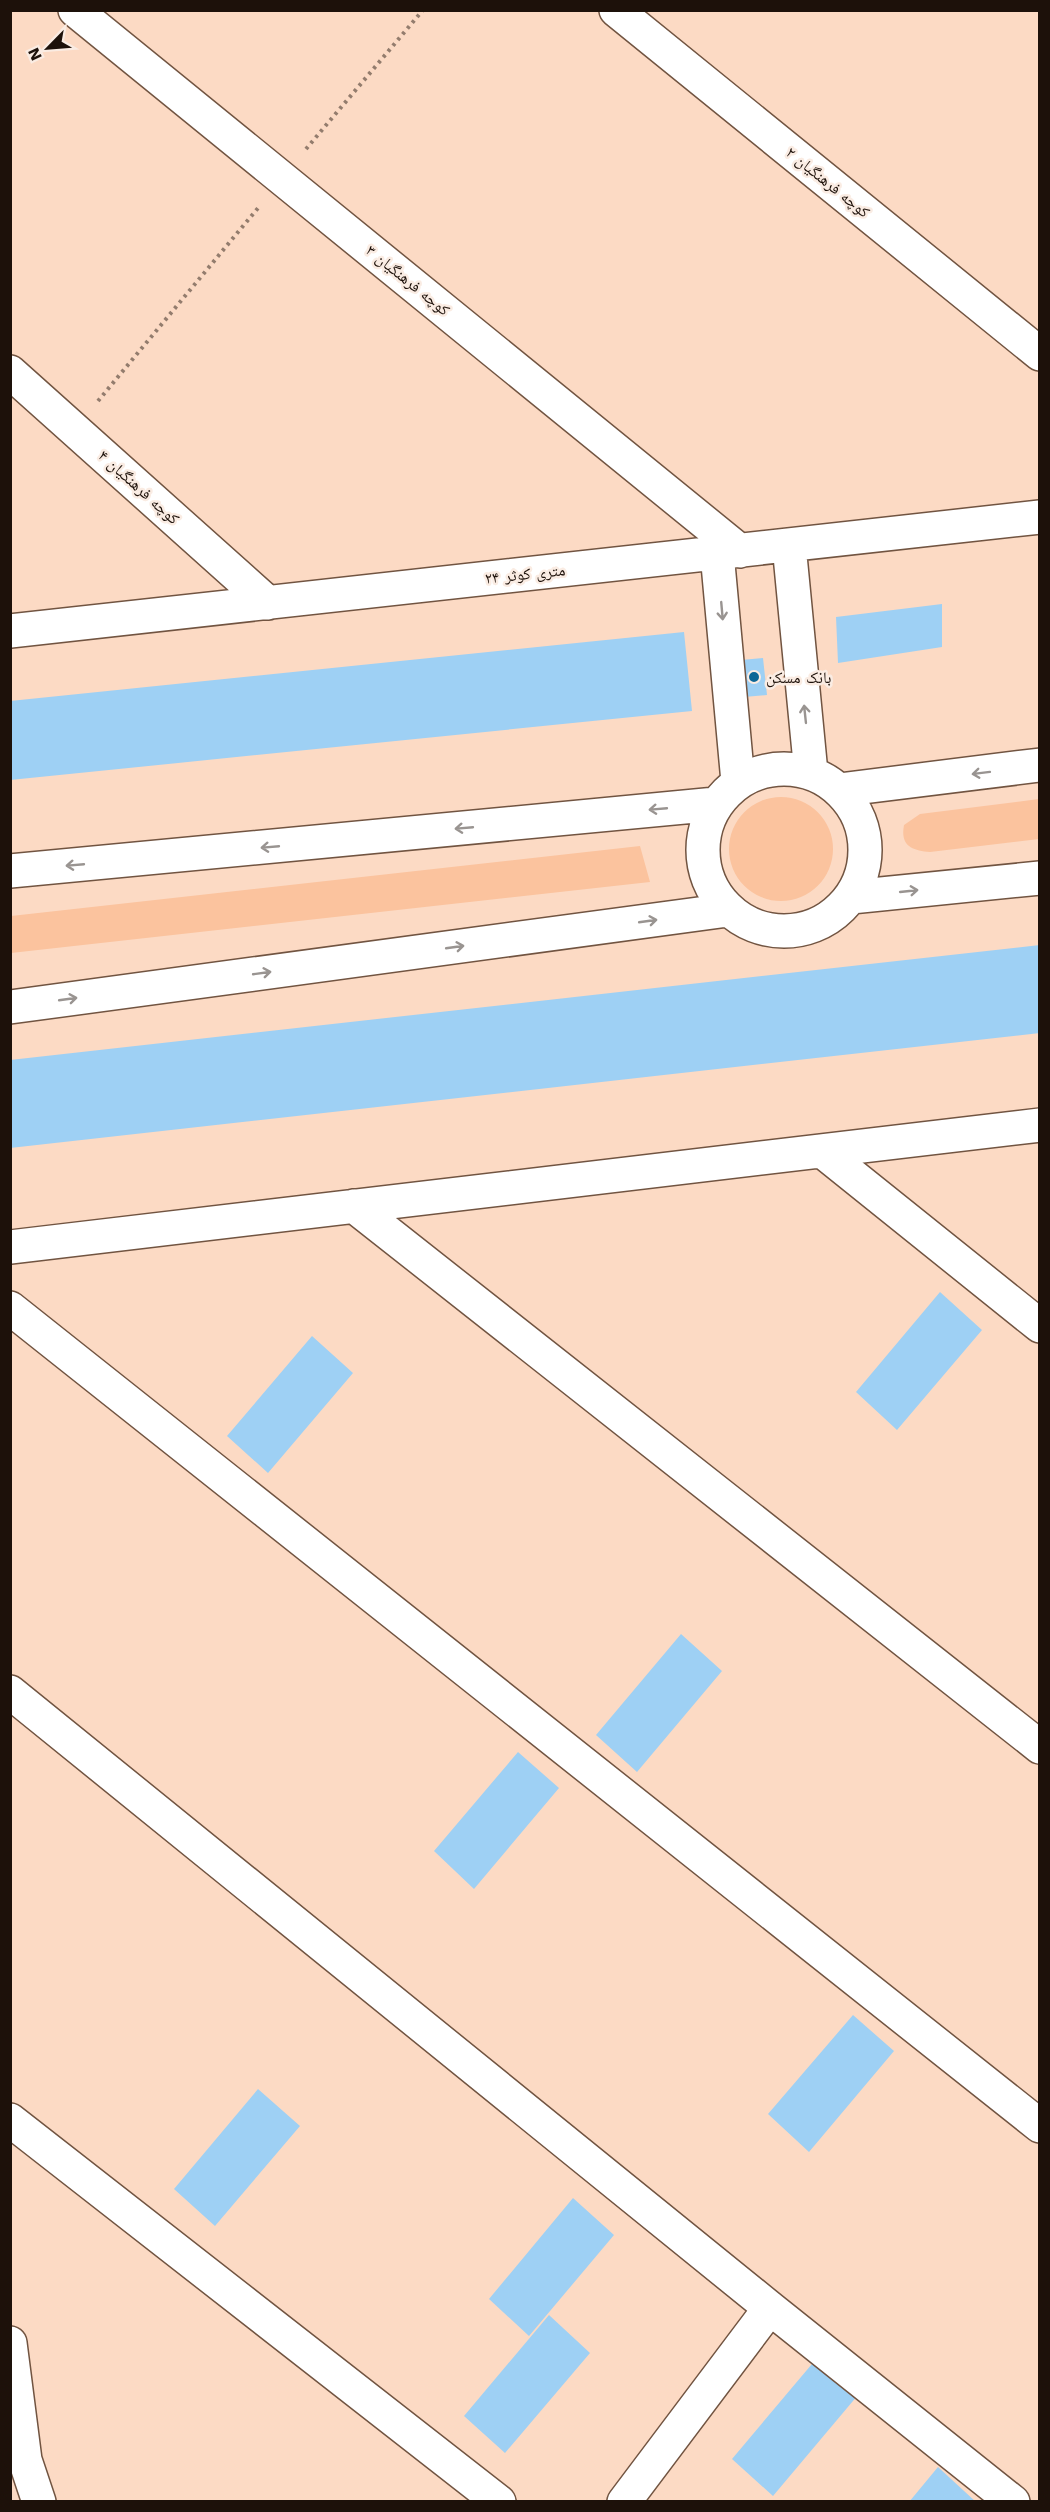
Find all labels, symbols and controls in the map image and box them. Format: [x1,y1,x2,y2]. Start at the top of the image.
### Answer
north arrow [18,18,78,78]
text: N [24,45,46,64]
street label: کوچه فرهنگیان ۲ [782,142,874,223]
street label: کوچه فرهنگیان ۳ [362,240,454,321]
street label: کوچه فرهنگیان ۴ [94,446,184,529]
street label: ۲۴ متری کوثر [484,560,566,589]
one-way arrow [717,601,728,621]
place label: بانک مسکن [766,668,831,688]
marker: بانک مسکن [747,670,761,684]
one-way arrow [799,705,810,725]
one-way arrow [972,767,992,778]
one-way arrow [648,804,668,815]
one-way arrow [454,823,474,834]
one-way arrow [260,841,280,852]
one-way arrow [66,860,86,871]
one-way arrow [898,885,918,896]
one-way arrow [638,916,658,927]
one-way arrow [445,942,464,953]
one-way arrow [251,968,271,979]
one-way arrow [58,994,78,1005]

